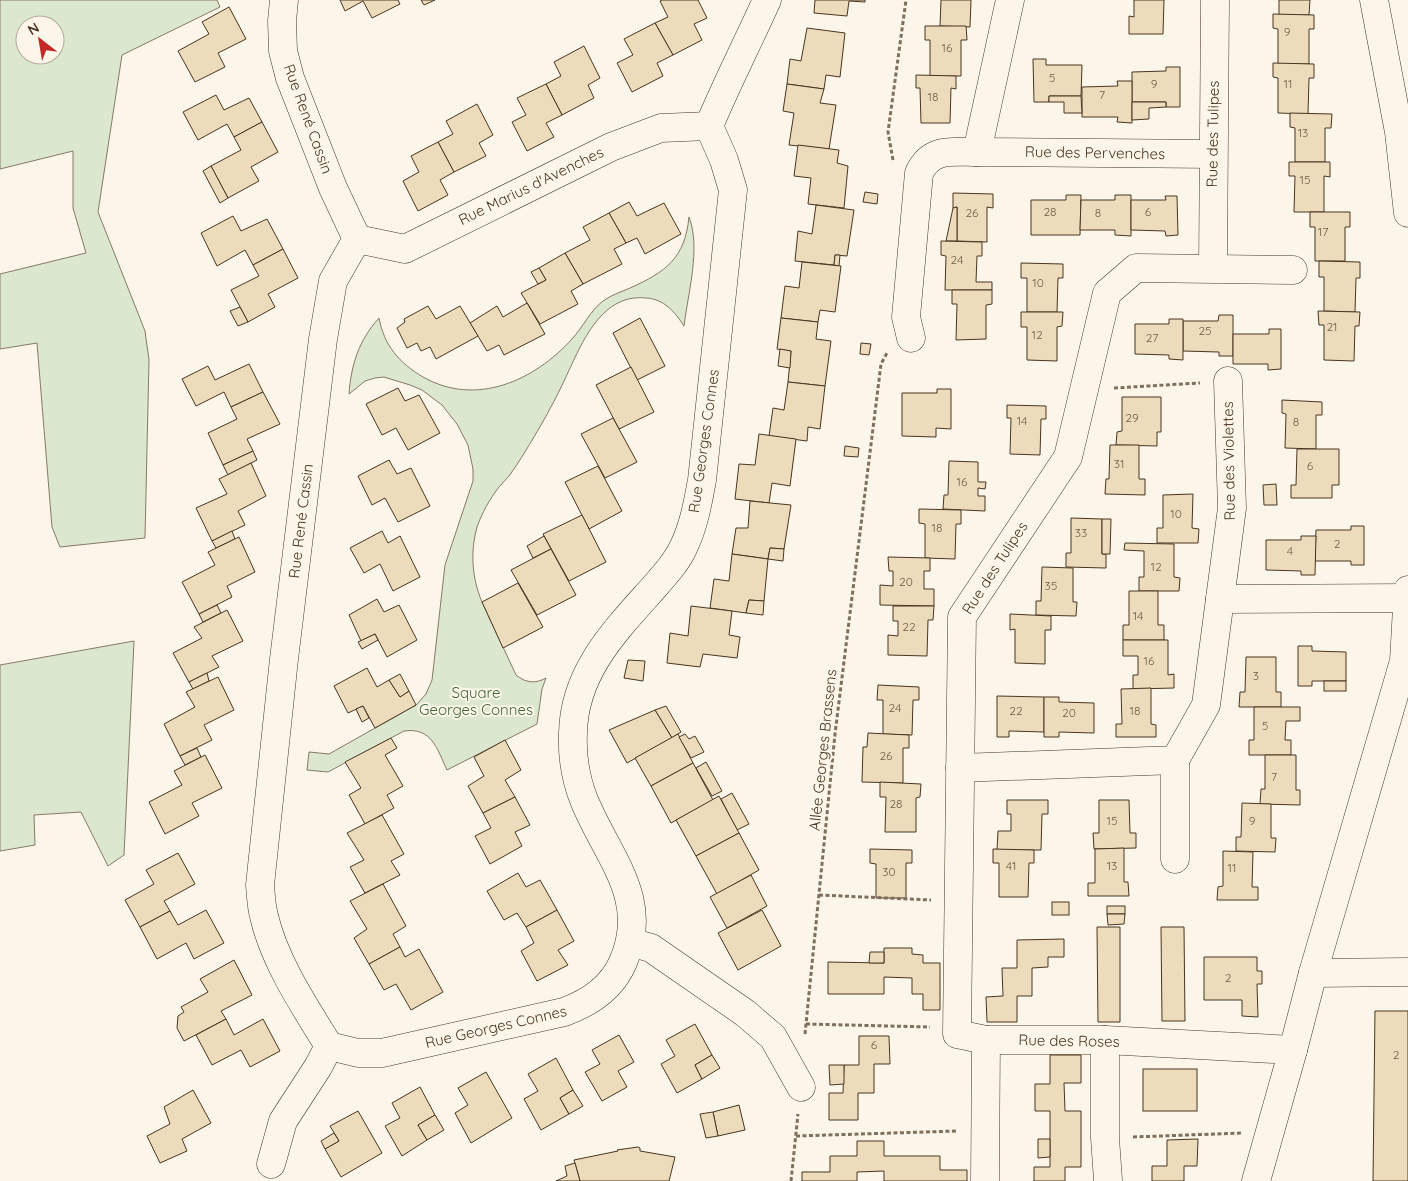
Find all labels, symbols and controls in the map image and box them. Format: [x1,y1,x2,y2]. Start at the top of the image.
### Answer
north arrow [15,15,65,65]
text: N [24,18,42,39]
house number: 9 [1284,24,1291,39]
house number: 16 [942,40,953,55]
street label: Rue René Cassin [280,61,337,176]
house number: 5 [1049,70,1055,85]
house number: 9 [1151,76,1158,91]
house number: 11 [1284,76,1292,91]
street label: Rue des Tulipes [1202,80,1223,188]
house number: 7 [1099,87,1105,102]
house number: 18 [928,89,938,104]
house number: 13 [1298,125,1308,140]
street label: Rue Marius d'Avenches [455,142,607,229]
street label: Rue des Pervenches [1025,142,1165,163]
house number: 15 [1300,172,1310,187]
house number: 28 [1043,204,1057,219]
house number: 6 [1145,204,1152,219]
house number: 26 [965,205,979,220]
house number: 8 [1095,205,1101,220]
house number: 17 [1318,224,1328,239]
house number: 24 [951,252,963,267]
house number: 10 [1032,275,1044,290]
house number: 21 [1326,319,1338,334]
house number: 25 [1198,323,1212,338]
house number: 12 [1031,327,1043,342]
house number: 27 [1146,330,1158,345]
street label: Rue Georges Connes [684,368,723,514]
street label: Rue des Violettes [1218,401,1239,521]
house number: 29 [1125,410,1139,425]
house number: 14 [1017,413,1027,428]
house number: 8 [1293,414,1299,429]
house number: 31 [1114,456,1124,471]
house number: 6 [1307,458,1314,473]
street label: Rue René Cassin [284,462,317,579]
house number: 16 [957,474,968,489]
house number: 10 [1170,506,1182,521]
street label: Rue des Tulipes [958,518,1032,618]
house number: 18 [932,520,942,535]
house number: 33 [1075,525,1087,540]
house number: 2 [1334,536,1341,551]
house number: 4 [1287,543,1293,558]
house number: 12 [1150,559,1162,574]
house number: 20 [899,574,913,589]
house number: 35 [1045,578,1057,593]
house number: 14 [1133,608,1143,623]
house number: 22 [902,619,916,634]
house number: 16 [1144,653,1155,668]
street label: Allée Georges Brassens [805,668,840,832]
house number: 3 [1253,668,1259,683]
park label: Square Georges Connes [419,683,533,719]
house number: 24 [889,700,901,715]
house number: 22 [1009,703,1023,718]
house number: 18 [1130,703,1140,718]
house number: 20 [1062,705,1076,720]
house number: 5 [1262,718,1268,733]
house number: 26 [879,748,893,763]
house number: 7 [1271,769,1277,784]
house number: 28 [889,796,903,811]
house number: 15 [1107,813,1117,828]
house number: 9 [1249,813,1256,828]
house number: 41 [1006,858,1016,873]
house number: 13 [1107,858,1117,873]
house number: 11 [1228,860,1236,875]
house number: 30 [882,864,896,879]
house number: 2 [1225,970,1232,985]
street label: Rue Georges Connes [423,1001,569,1052]
street label: Rue des Roses [1018,1030,1120,1051]
house number: 6 [871,1037,878,1052]
house number: 2 [1393,1047,1400,1062]

